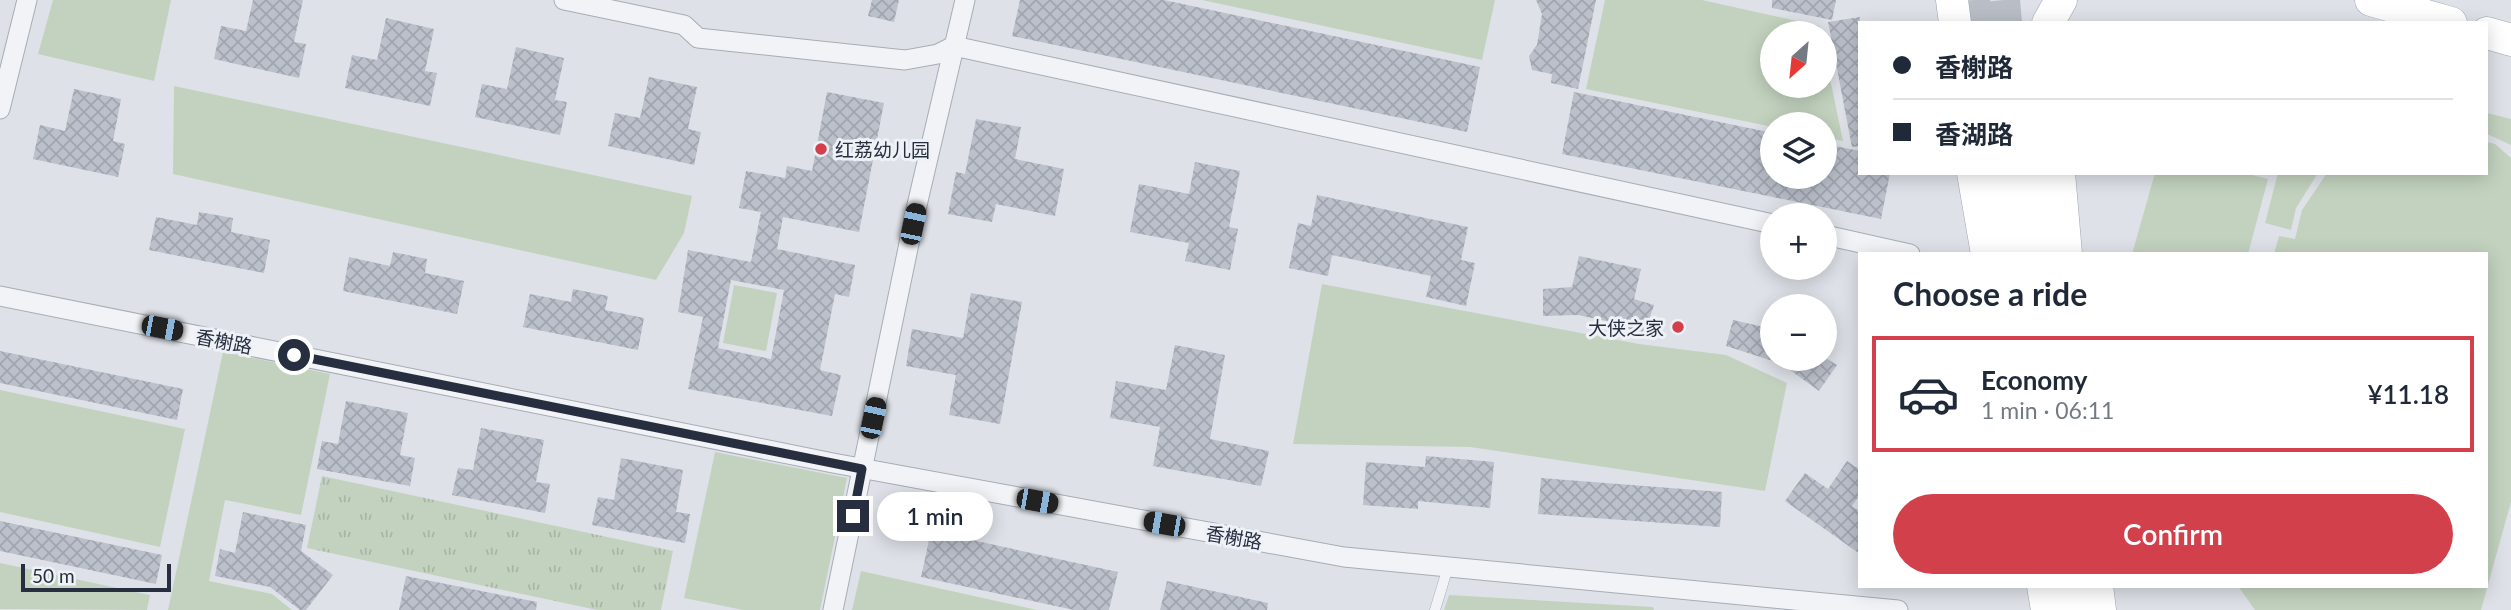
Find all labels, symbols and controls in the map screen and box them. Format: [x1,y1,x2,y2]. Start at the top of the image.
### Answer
north arrow [1760,21,1838,98]
map controls [1760,21,1837,371]
text: 香榭路 [1935,51,2013,83]
button: layers [1760,112,1837,189]
text: 香湖路 [1935,118,2013,150]
place label: 红荔幼儿园 [835,138,930,161]
marker: 红荔幼儿园 [813,141,829,157]
car [899,201,928,247]
button: + [1760,203,1837,280]
text: Choose a ride [1893,274,2087,313]
button: − [1760,294,1837,371]
car [140,314,185,342]
place label: 大侠之家 [1588,316,1664,339]
marker: 大侠之家 [1670,319,1686,335]
street label: 香榭路 [194,324,254,358]
route start [278,339,310,371]
icon: car [1897,363,1960,426]
text: Economy [1981,364,2087,396]
text: ¥11.18 [2367,378,2449,410]
car [859,395,888,441]
text: 1 min · 06:11 [1981,396,2114,424]
car [1015,487,1060,515]
callout: 1 min [878,491,993,540]
button: Confirm [1893,494,2453,574]
route end [837,500,869,532]
text: 1 min [907,502,963,530]
car [1142,510,1187,538]
street label: 香榭路 [1204,521,1264,553]
scale bar [21,561,172,593]
text: 50 m [32,564,75,587]

